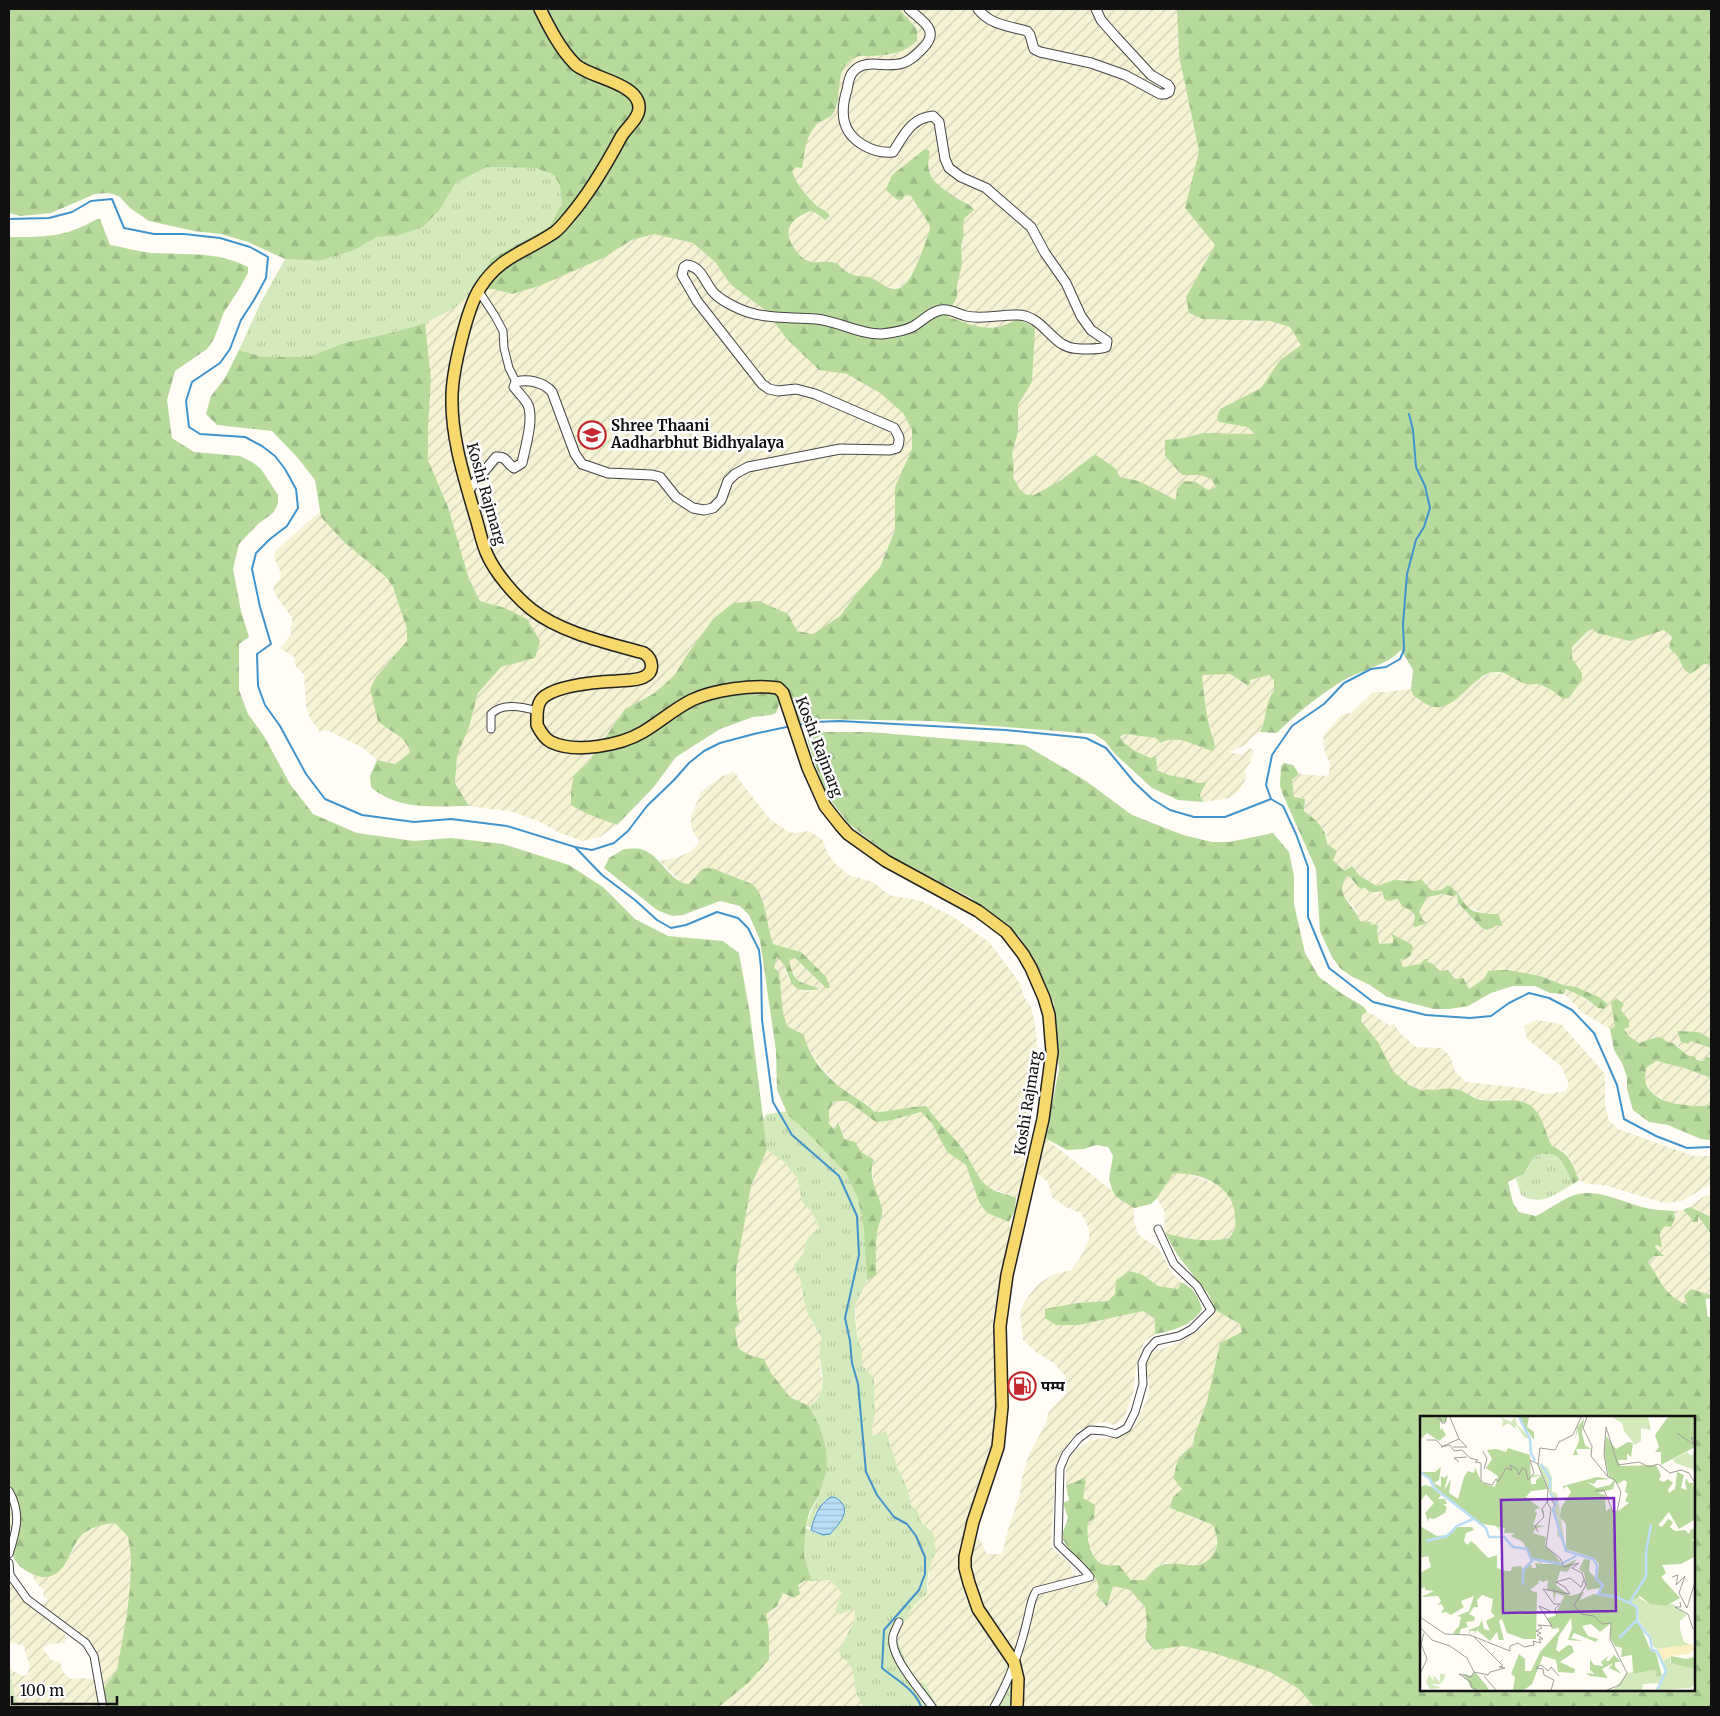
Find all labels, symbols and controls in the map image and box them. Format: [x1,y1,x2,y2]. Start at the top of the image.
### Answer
place label: Shree Thaani Aadharbhut Bidhyalaya [610,416,785,452]
school or university icon: Shree Thaani Aadharbhut Bidhyalaya [577,420,607,450]
street label: Koshi Rajmarg [463,440,510,547]
street label: Koshi Rajmarg [792,694,847,800]
street label: Koshi Rajmarg [1010,1049,1045,1157]
fuel station icon: पम्प [1007,1371,1037,1401]
place label: पम्प [1041,1376,1065,1395]
inset map [1420,1416,1695,1691]
scale bar [12,1674,118,1706]
text: 100 m [20,1681,64,1700]

